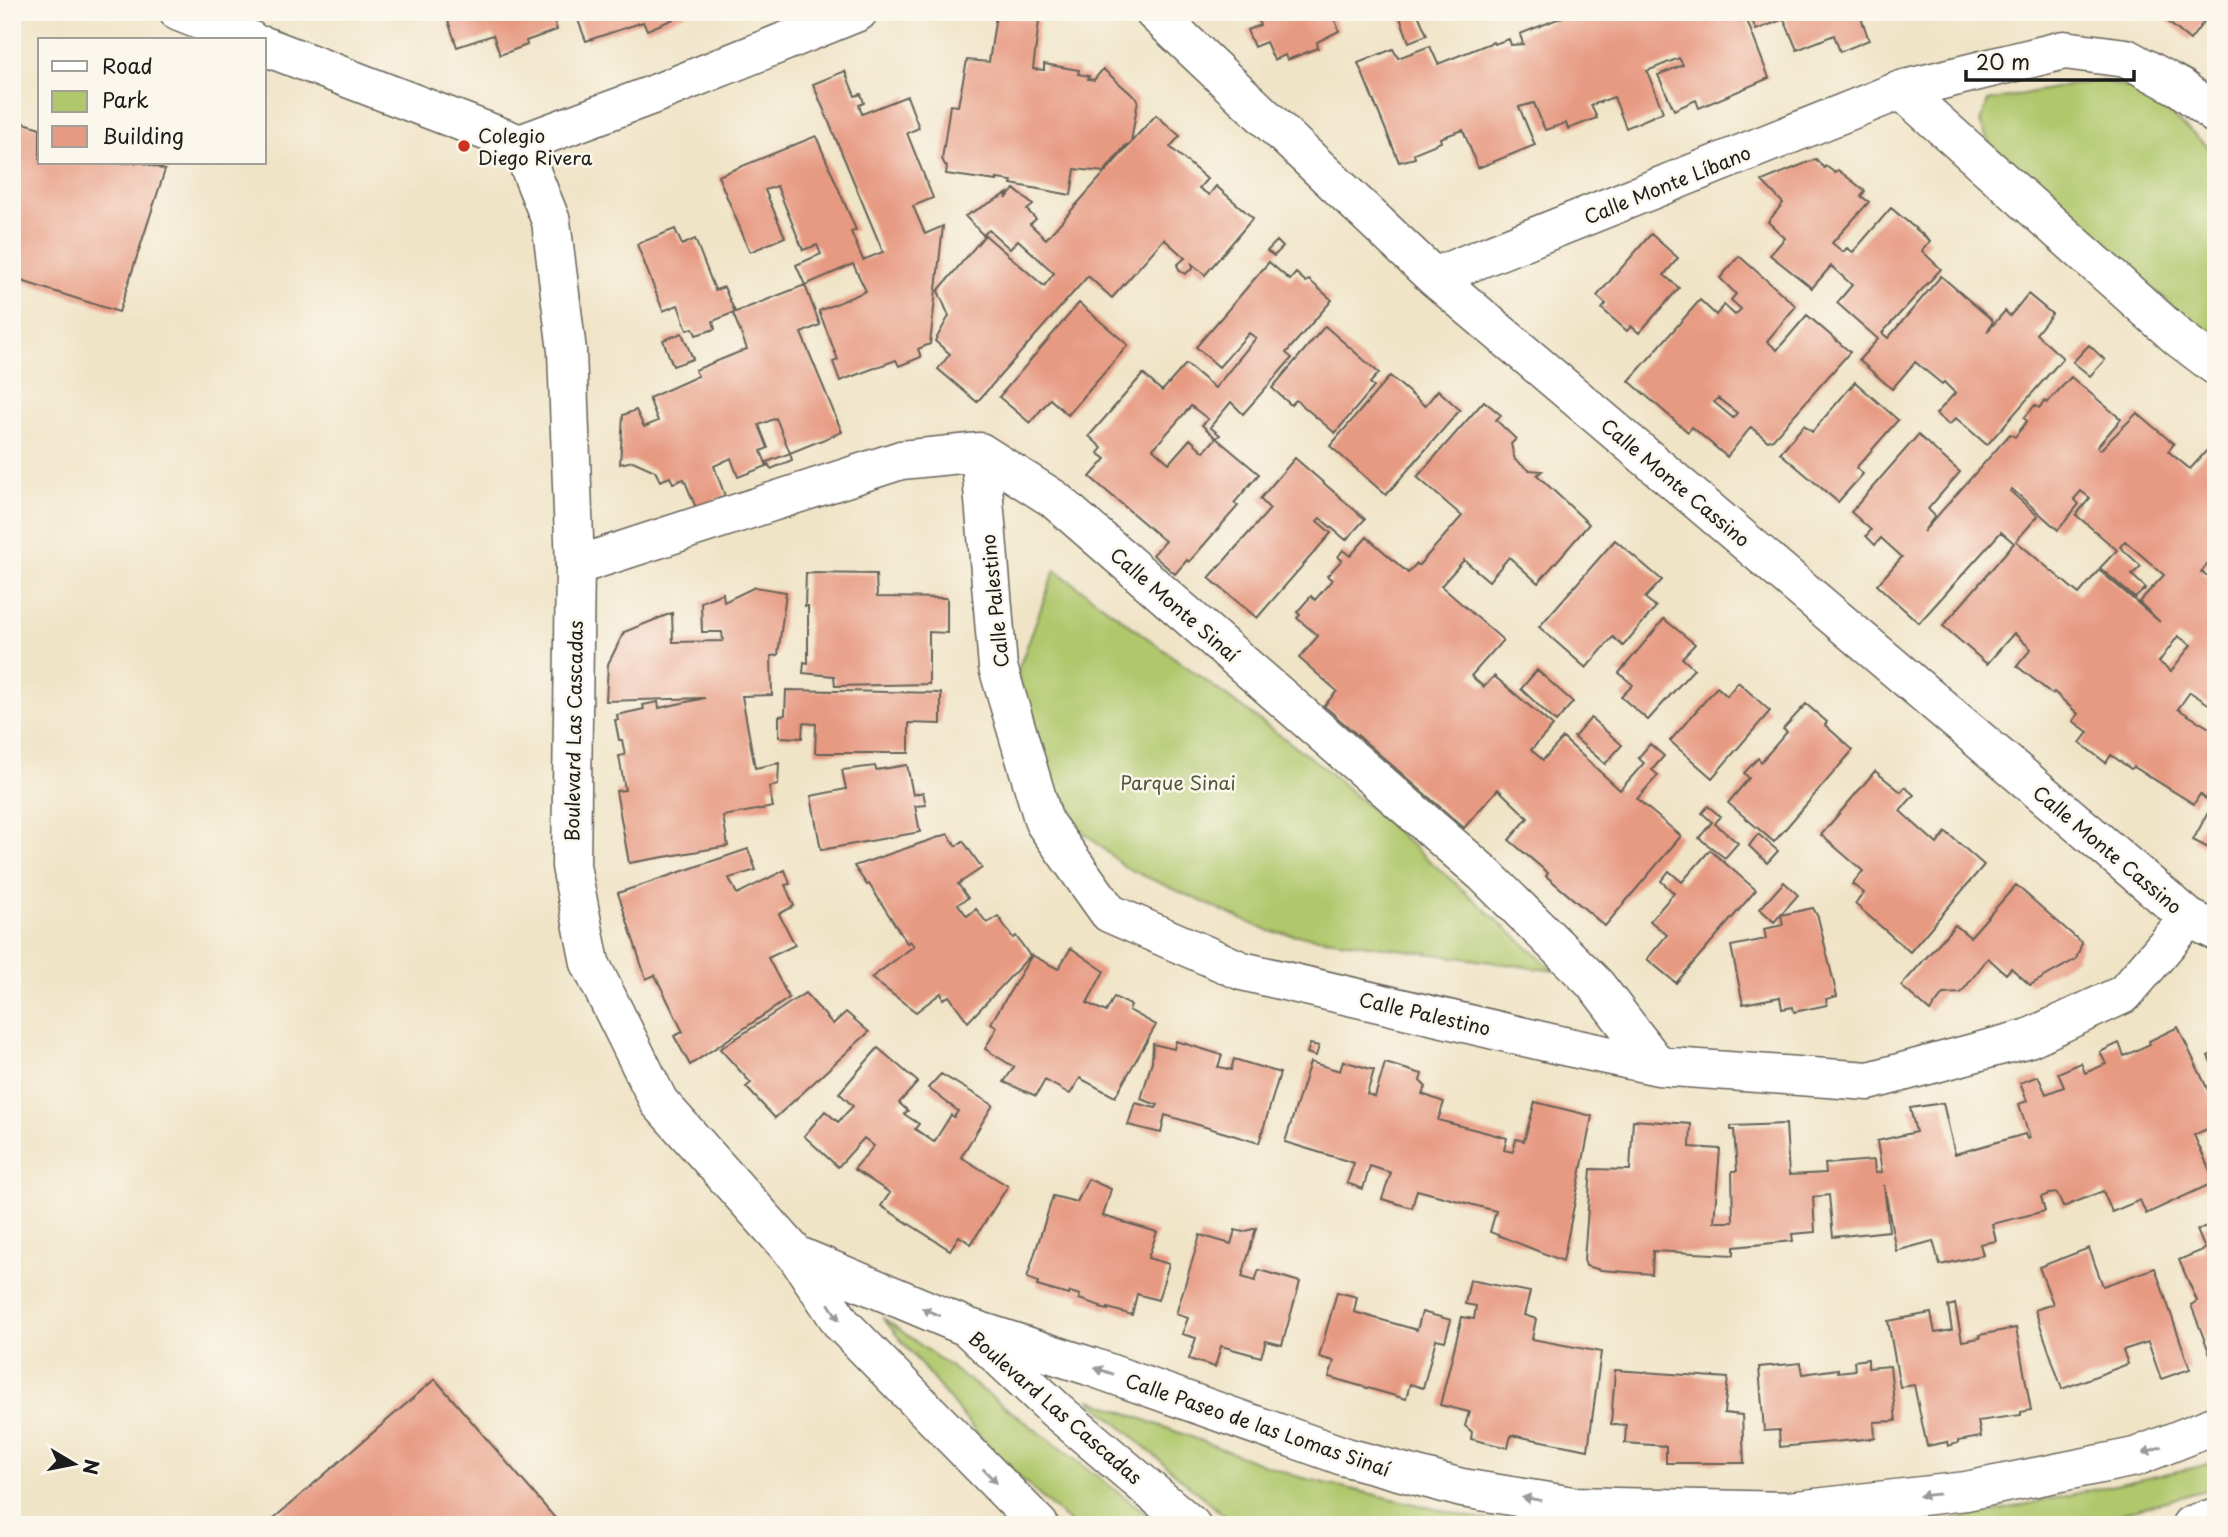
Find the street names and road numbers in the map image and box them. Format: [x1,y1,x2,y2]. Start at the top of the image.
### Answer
street label: Calle Monte Líbano [1579,138,1755,230]
street label: Calle Monte Cassino [1595,411,1757,553]
street label: Calle Palestino [973,533,1015,669]
street label: Calle Monte Sinaí [1104,540,1246,668]
street label: Boulevard Las Cascadas [557,620,589,842]
street label: Calle Monte Cassino [2027,778,2189,920]
street label: Calle Palestino [1357,984,1493,1042]
street label: Boulevard Las Cascadas [963,1324,1149,1490]
street label: Calle Paseo de las Lomas Sinaí [1122,1365,1394,1483]

